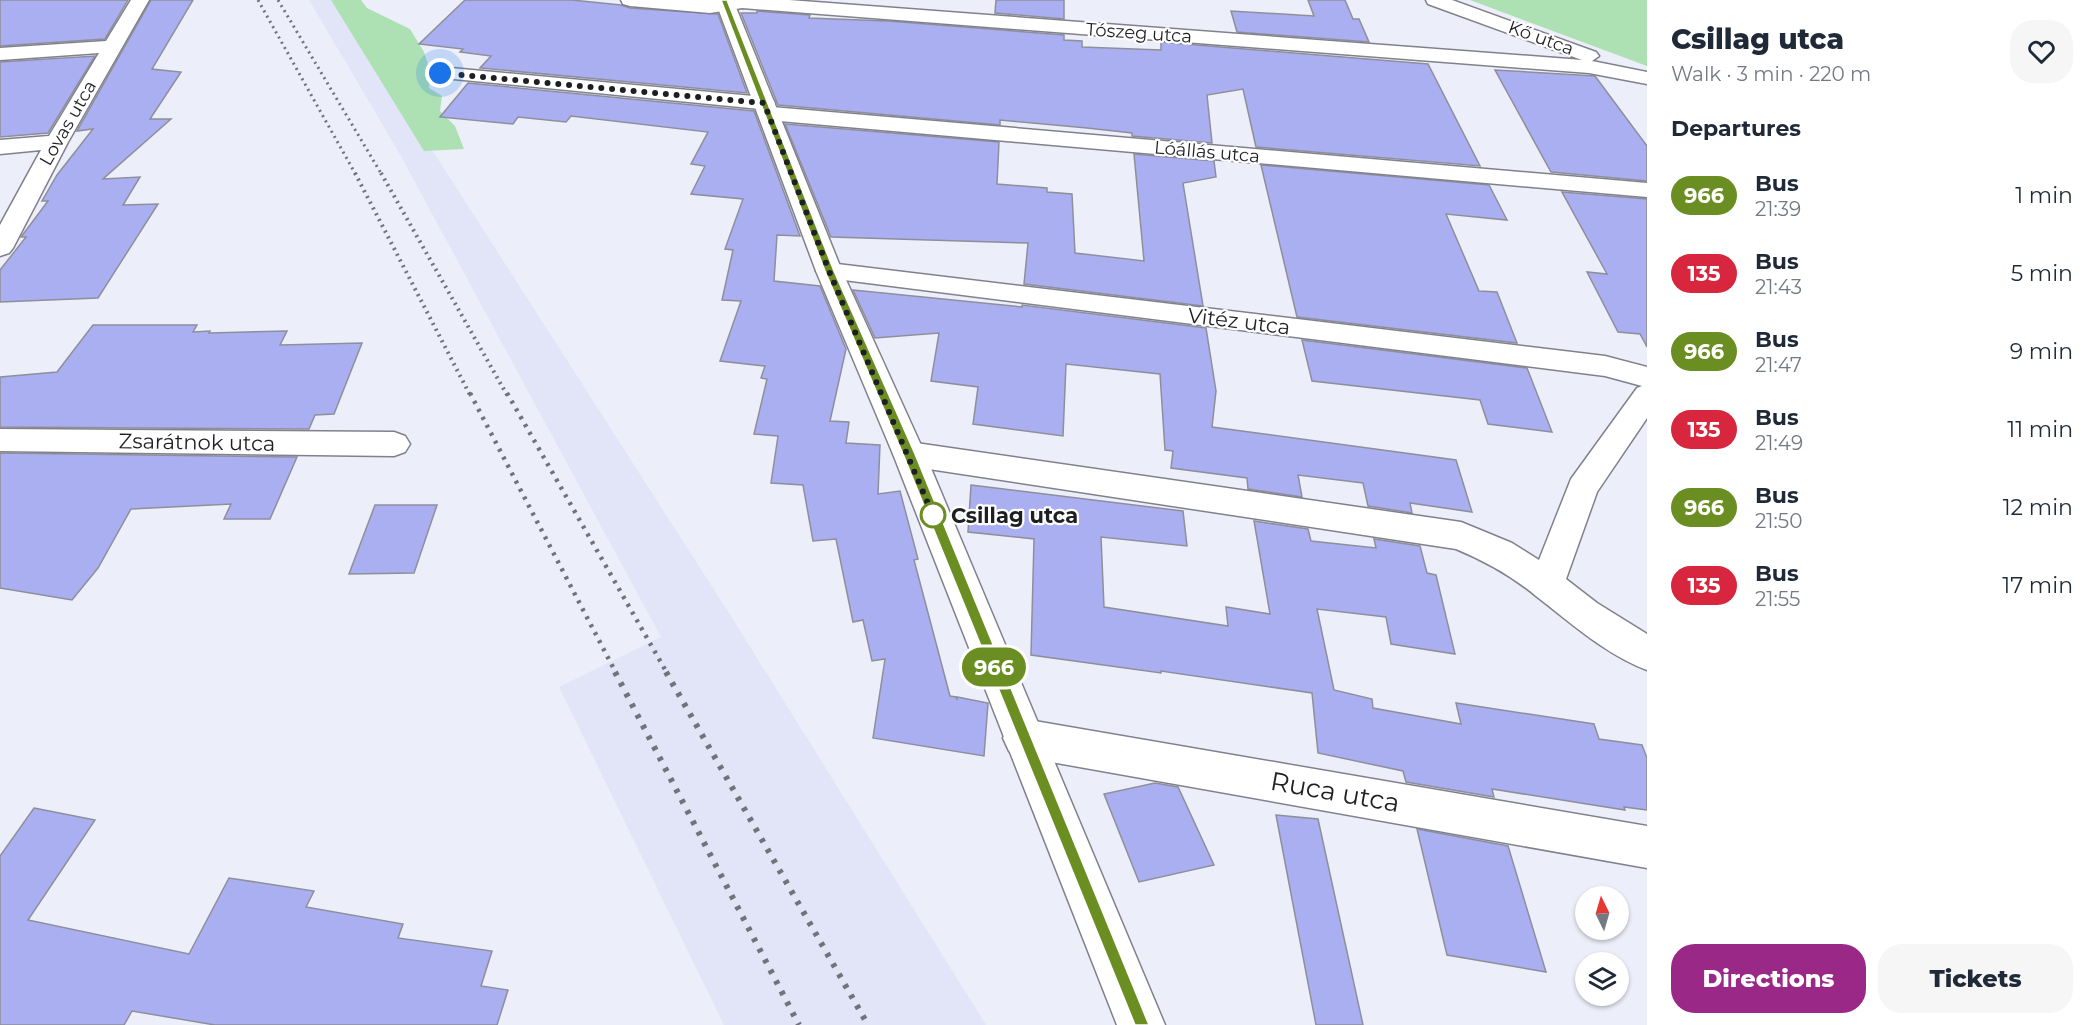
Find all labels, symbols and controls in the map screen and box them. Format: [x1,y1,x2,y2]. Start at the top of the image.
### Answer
street label: Kő utca [1505,16,1577,60]
street label: Tószeg utca [1085,18,1193,48]
button: heart [2010,20,2073,83]
text: Csillag utca [1671,22,1844,56]
your location [425,58,455,88]
text: Walk · 3 min · 220 m [1671,62,1871,86]
street label: Lovas utca [35,76,101,170]
text: Departures [1671,115,1801,142]
street label: Lóállás utca [1153,136,1261,168]
text: Bus [1755,170,1799,197]
text: 1 min [2015,182,2073,209]
text: 966 [1684,183,1724,208]
text: 21:39 [1755,197,1801,221]
text: Bus [1755,248,1799,275]
text: 5 min [2011,260,2073,287]
text: 135 [1688,261,1720,286]
text: 21:43 [1755,275,1802,299]
street label: Vitéz utca [1186,302,1292,340]
text: Bus [1755,326,1799,353]
text: 9 min [2010,338,2073,365]
text: 966 [1684,339,1724,364]
text: 21:47 [1755,353,1802,377]
text: Bus [1755,404,1799,431]
text: 11 min [2007,416,2073,443]
text: 135 [1688,417,1720,442]
street label: Zsarátnok utca [118,428,276,456]
text: 21:49 [1755,431,1803,455]
text: Bus [1755,482,1799,509]
text: 12 min [2003,494,2073,521]
text: 966 [1684,495,1724,520]
marker: Csillag utca [920,502,946,528]
place label: Csillag utca [951,503,1078,528]
text: 21:50 [1755,509,1802,533]
text: Bus [1755,560,1799,587]
text: 17 min [2002,572,2073,599]
text: 135 [1688,573,1720,598]
text: 21:55 [1755,587,1800,611]
line badge: 966 [960,648,1028,686]
text: 966 [974,655,1014,680]
street label: Ruca utca [1268,765,1402,819]
north arrow [1575,886,1629,940]
map controls [1575,886,1629,1006]
button: Directions [1671,944,1866,1013]
button: Tickets [1878,944,2073,1013]
button: layers [1575,952,1629,1006]

